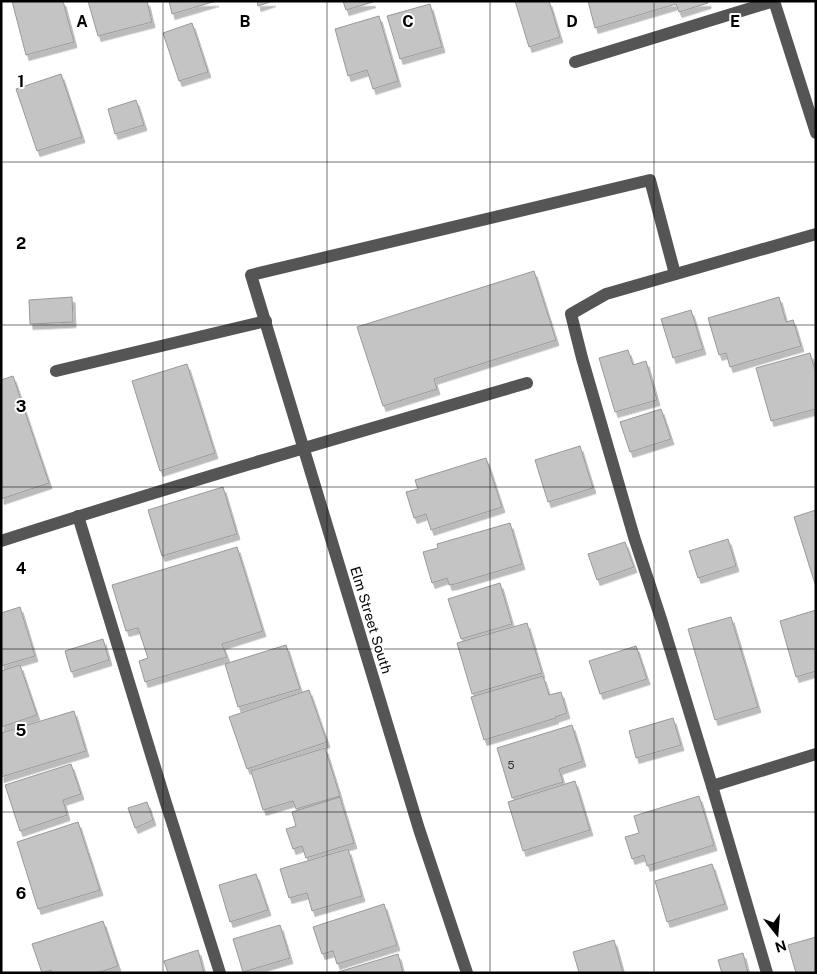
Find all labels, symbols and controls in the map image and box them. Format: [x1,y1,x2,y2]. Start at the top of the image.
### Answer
text: A [76,12,88,31]
text: B [240,12,251,31]
text: C [402,12,414,31]
text: D [566,12,578,31]
text: E [730,12,740,31]
text: 1 [18,72,24,91]
text: 2 [16,234,26,253]
text: 3 [16,397,26,416]
text: 4 [16,559,27,578]
street label: Elm Street South [347,564,395,676]
text: 5 [16,721,27,740]
house number: 5 [507,759,515,771]
text: 6 [16,884,26,903]
north arrow [752,909,802,959]
text: N [773,937,788,956]

